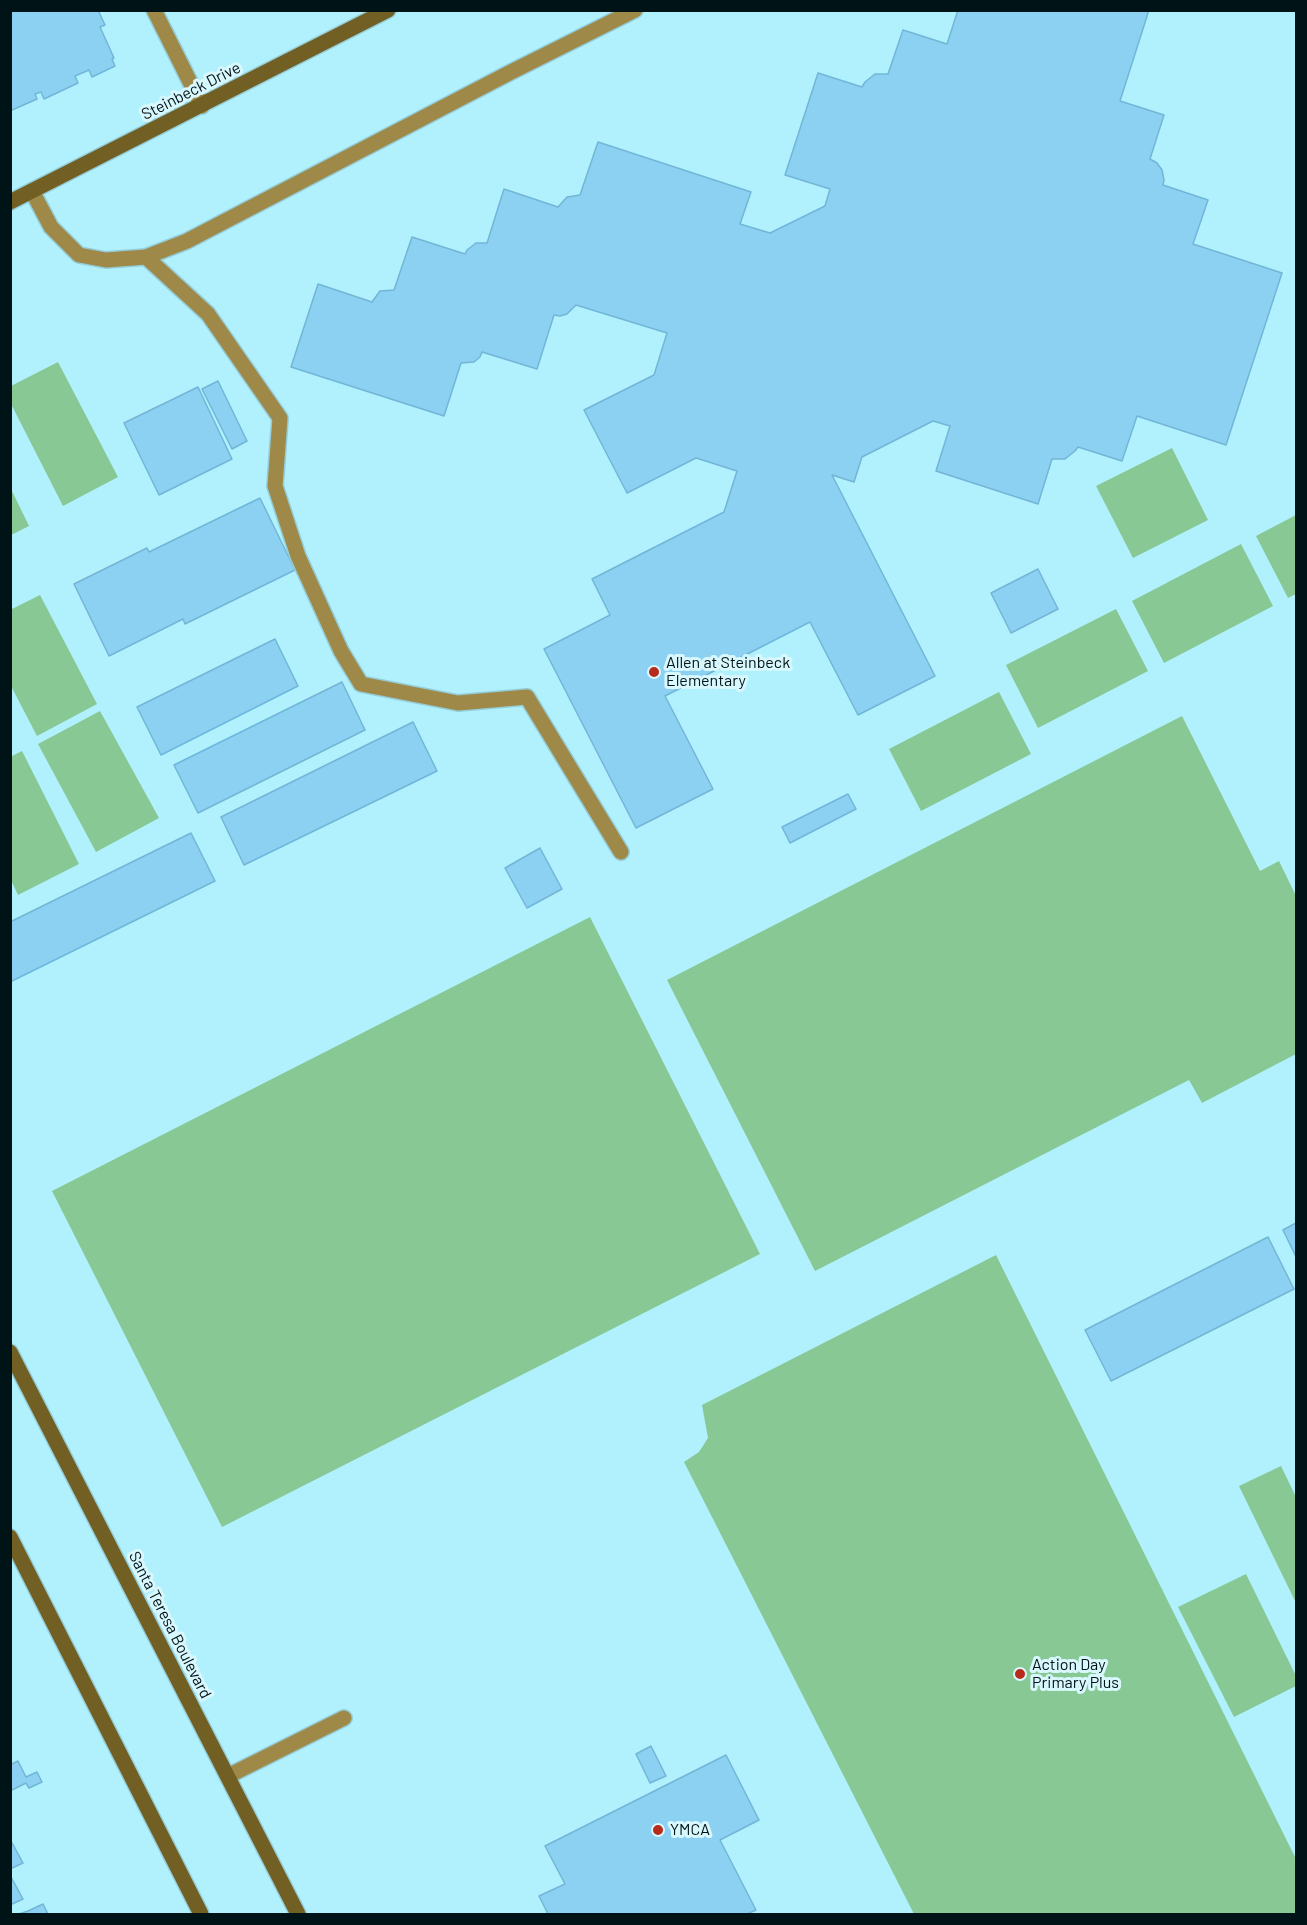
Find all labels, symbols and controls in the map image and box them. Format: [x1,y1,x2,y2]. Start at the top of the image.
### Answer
street label: Steinbeck Drive [138,58,244,124]
place label: Allen at Steinbeck Elementary [666,653,790,691]
marker: Allen at Steinbeck Elementary [647,665,661,679]
street label: Santa Teresa Boulevard [125,1548,215,1702]
place label: Action Day Primary Plus [1032,1655,1119,1693]
marker: Action Day Primary Plus [1013,1667,1027,1681]
place label: YMCA [670,1820,710,1840]
marker: YMCA [651,1823,665,1837]

